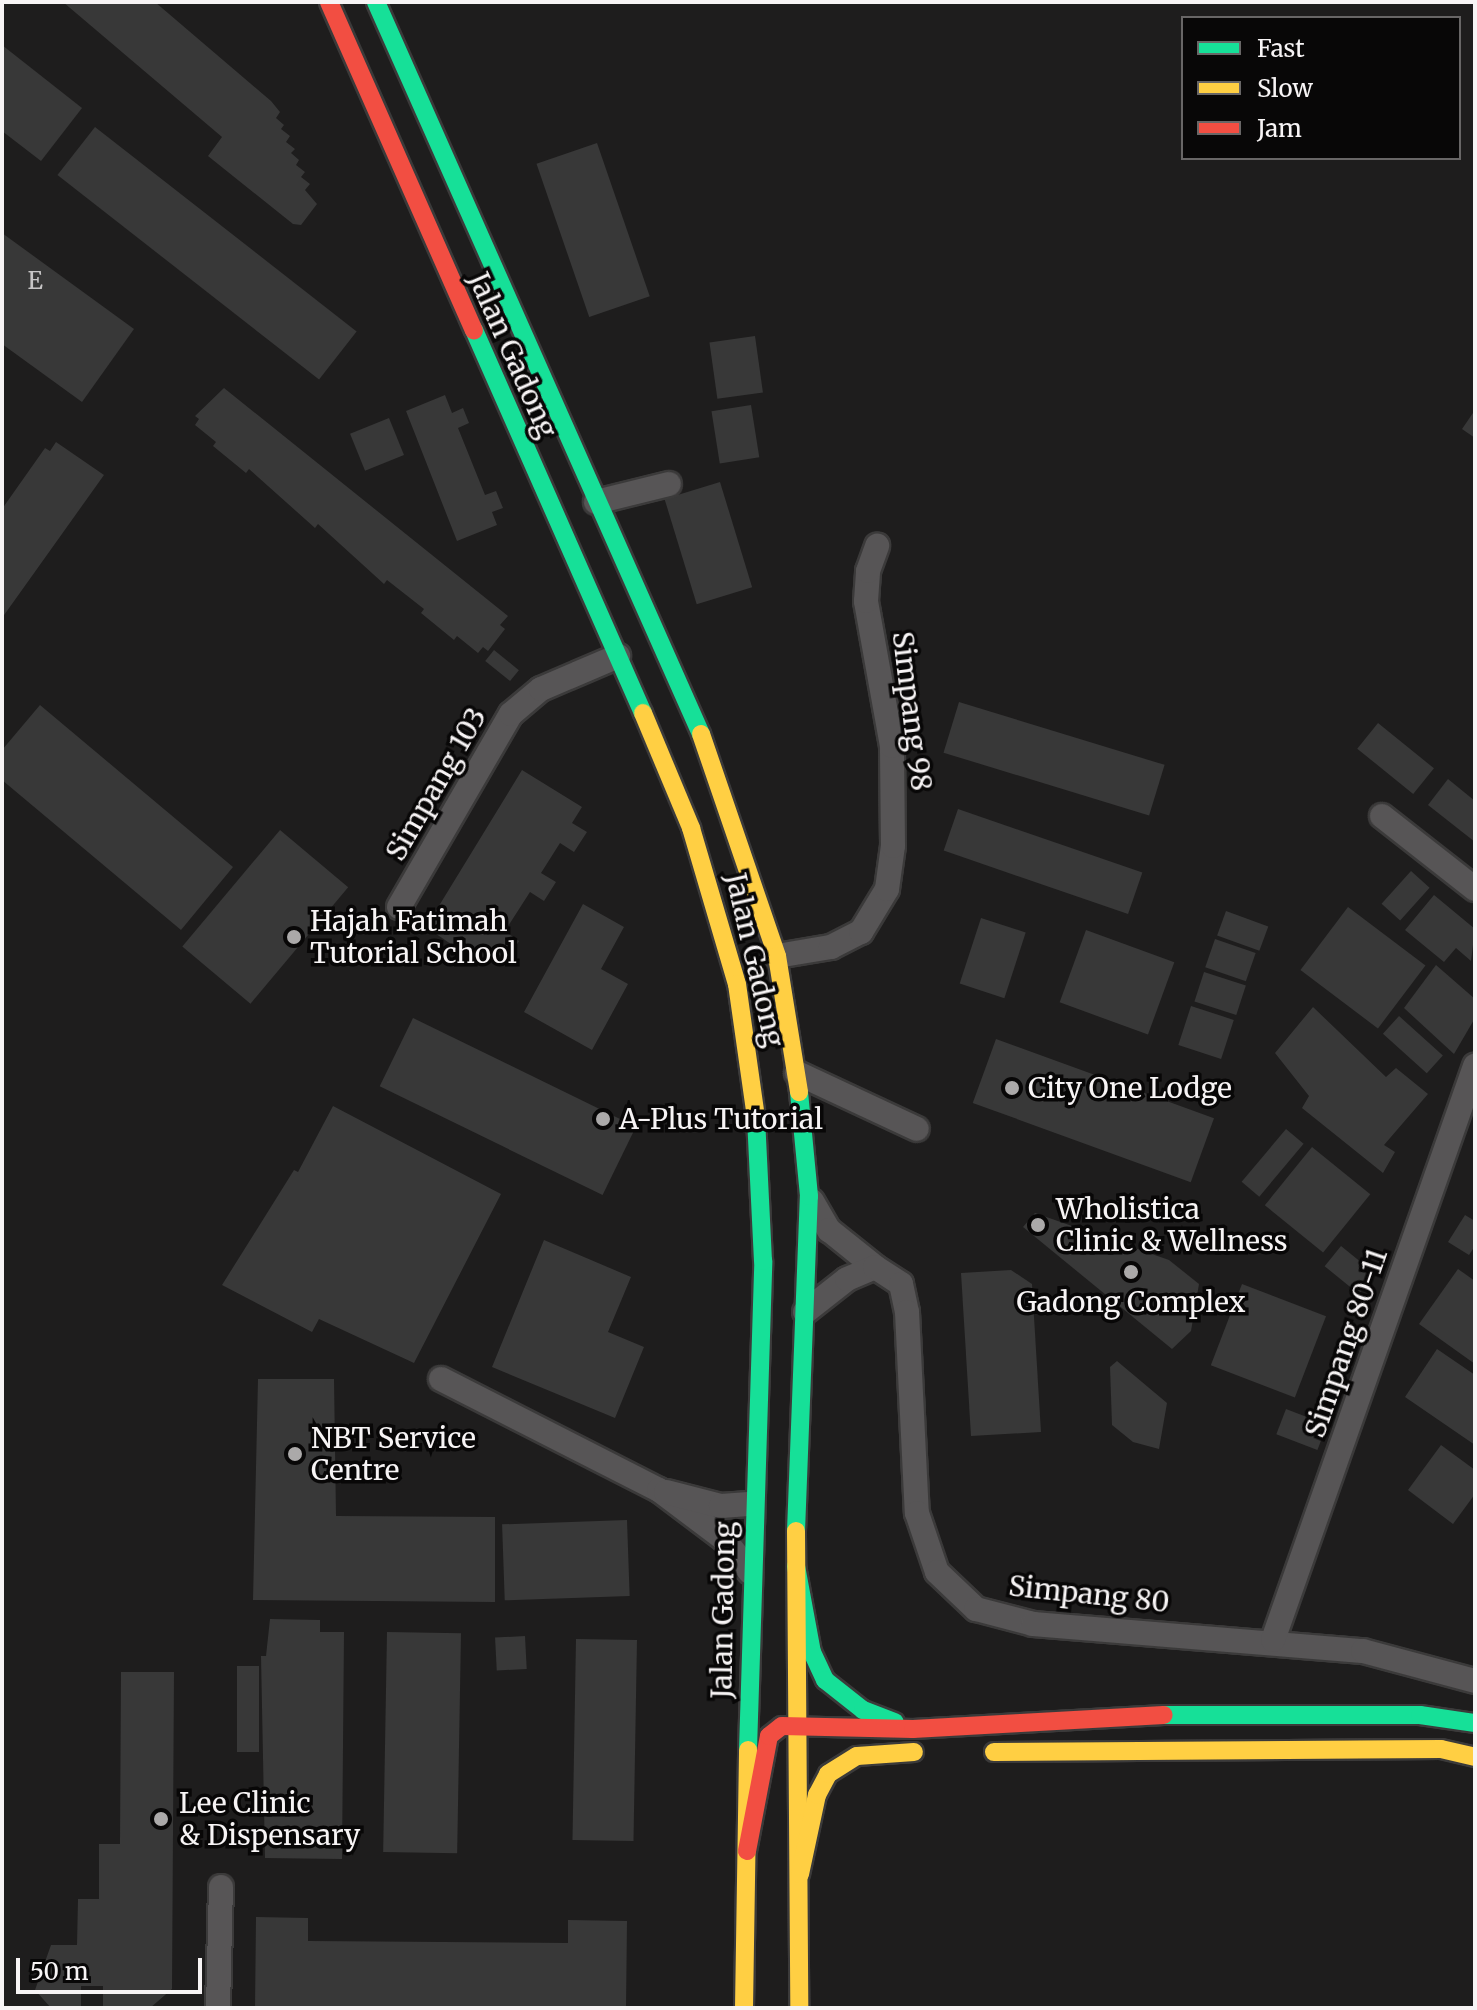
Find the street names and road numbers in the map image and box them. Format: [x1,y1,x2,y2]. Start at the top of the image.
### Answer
street label: Jalan Gadong [462,267,564,443]
street label: Simpang 98 [886,629,938,793]
street label: Simpang 103 [379,701,493,867]
street label: Jalan Gadong [719,870,791,1050]
street label: Simpang 80-11 [1298,1244,1394,1442]
street label: Jalan Gadong [705,1521,741,1699]
street label: Simpang 80 [1007,1569,1171,1619]

